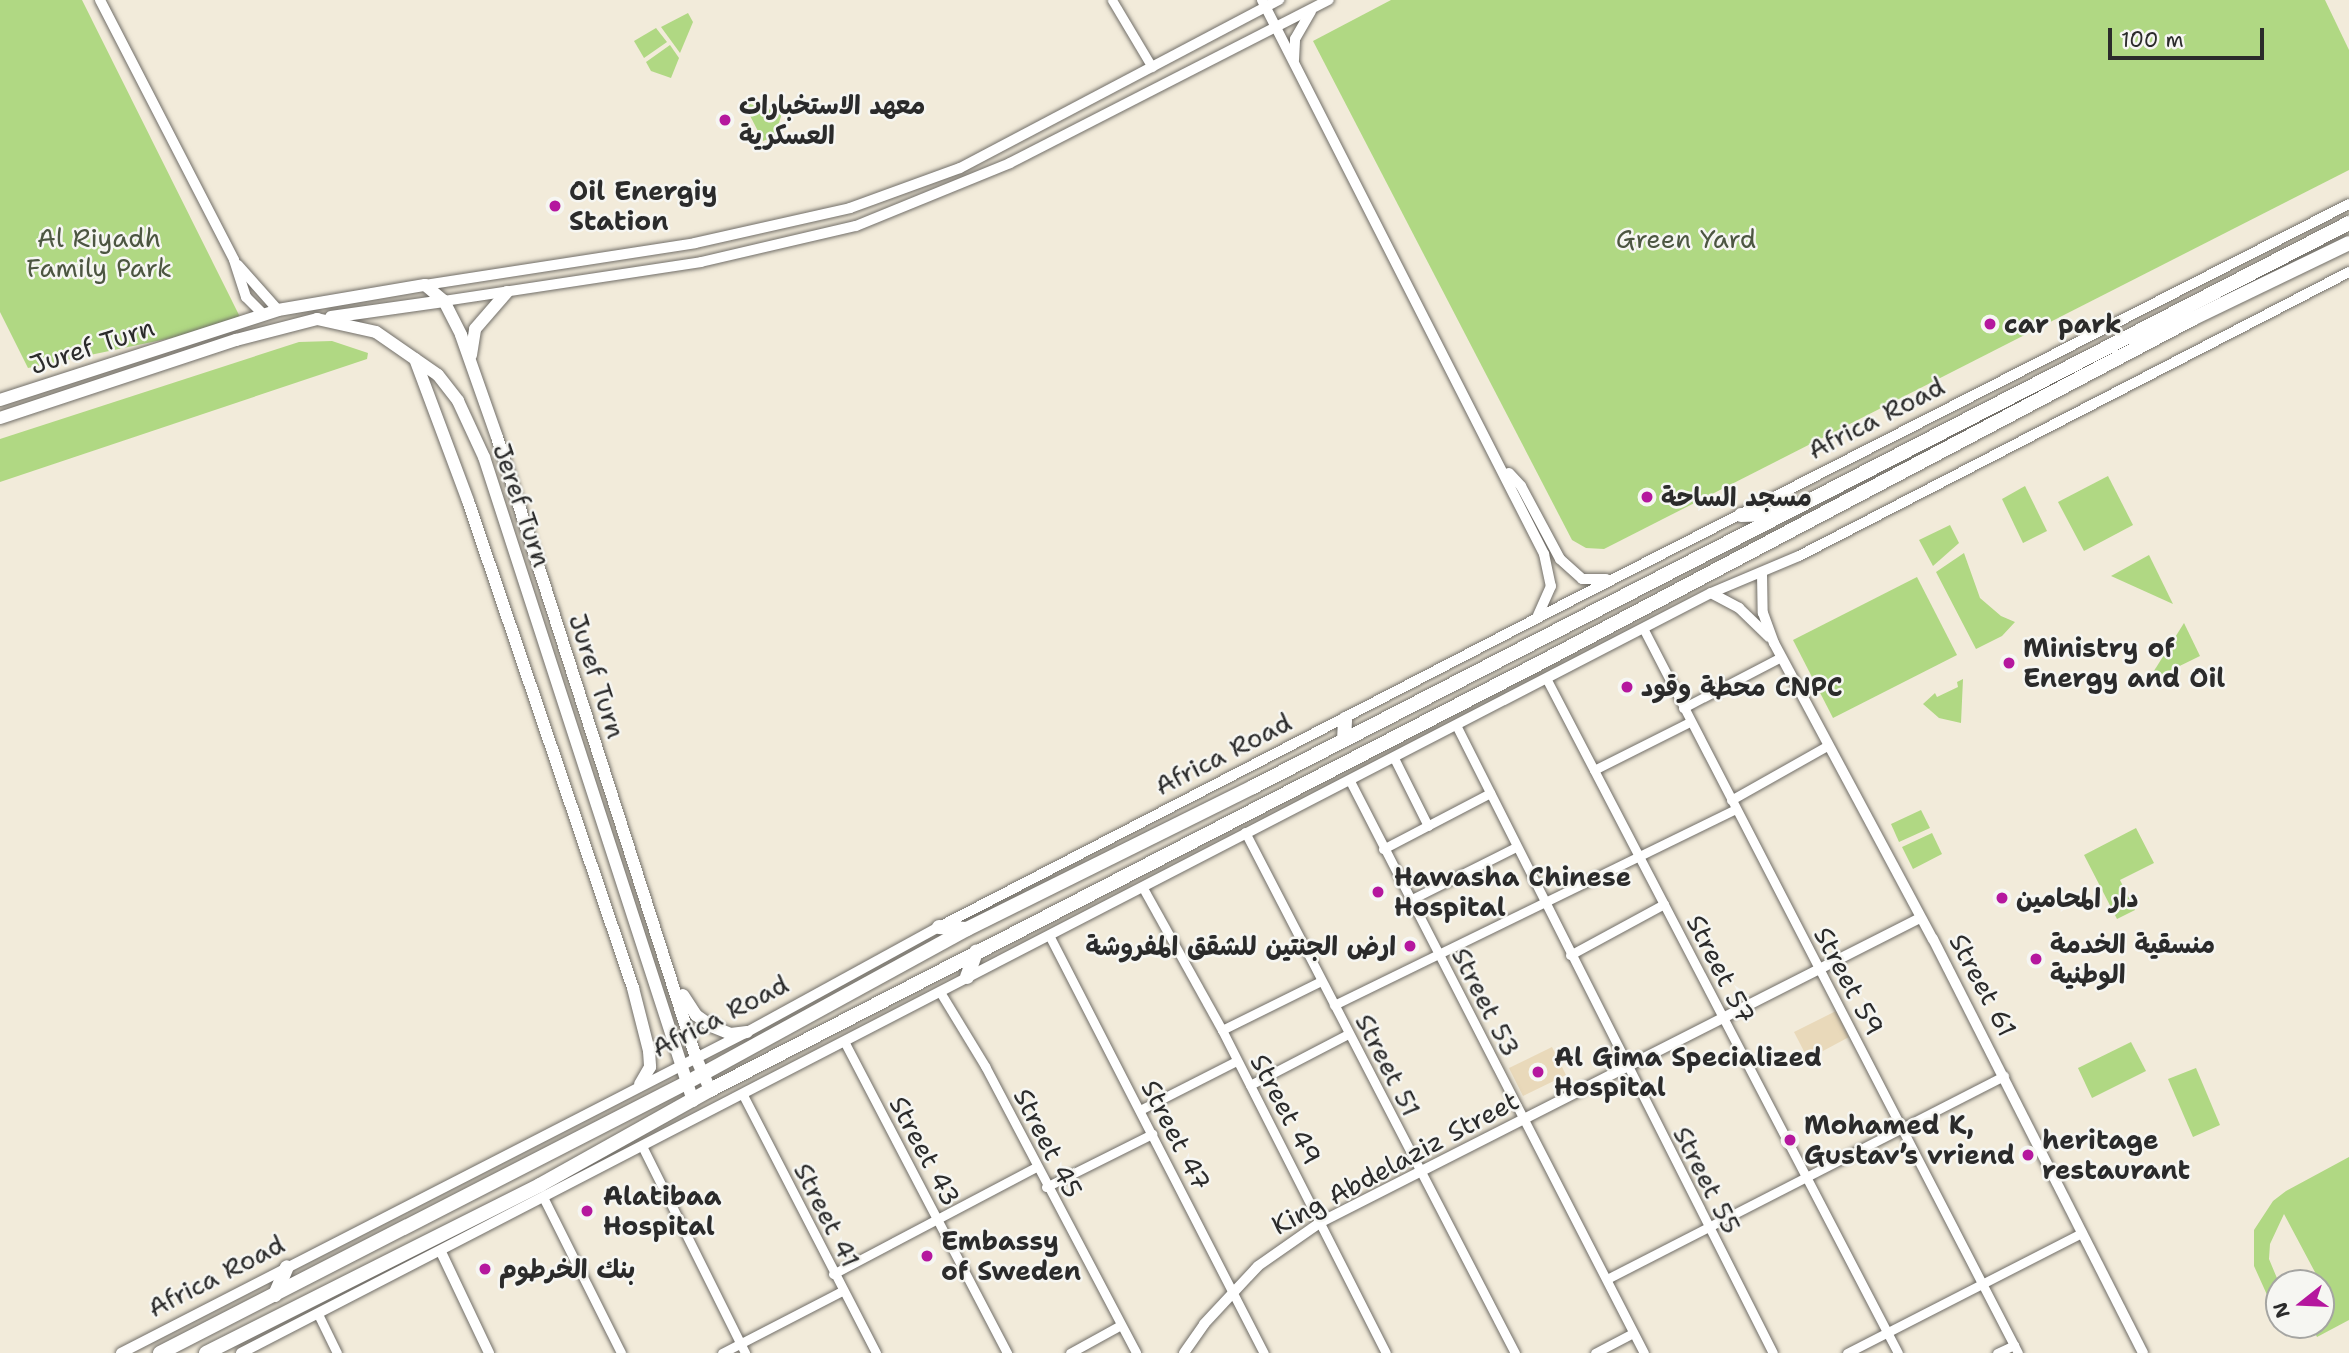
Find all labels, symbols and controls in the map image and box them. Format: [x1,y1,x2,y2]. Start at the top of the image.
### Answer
scale bar [2111,14,2267,58]
text: 100 m [2121,26,2184,54]
place label: معهد الاستخبارات العسكرية [739,89,925,150]
marker: معهد الاستخبارات العسكرية [717,112,733,128]
place label: Oil Energiy Station [569,175,717,236]
marker: Oil Energiy Station [547,198,563,214]
park label: Al Riyadh Family Park [26,222,172,284]
park label: Green Yard [1616,223,1756,255]
place label: car park [2004,308,2122,340]
street label: Juref Turn [26,311,158,381]
marker: car park [1982,316,1998,332]
street label: Africa Road [1802,370,1950,466]
street label: Jeref Turn [486,439,558,571]
place label: مسجد الساحة [1661,481,1812,513]
marker: مسجد الساحة [1639,489,1655,505]
street label: Juref Turn [562,610,632,742]
place label: Ministry of Energy and Oil [2023,632,2225,694]
marker: Ministry of Energy and Oil [2001,655,2017,671]
place label: محطة وقود CNPC [1641,671,1843,703]
marker: محطة وقود CNPC [1619,679,1635,695]
street label: Africa Road [1149,706,1297,802]
place label: Hawasha Chinese Hospital [1394,861,1631,922]
marker: Hawasha Chinese Hospital [1368,882,1388,902]
place label: دار المحامين [2016,882,2139,914]
marker: دار المحامين [1994,890,2010,906]
street label: Street 57 [1680,909,1762,1029]
street label: Street 59 [1807,921,1891,1041]
street label: Street 61 [1943,928,2023,1042]
place label: منسقية الخدمة الوطنية [2050,928,2215,990]
place label: ارض الجنتين للشقق المفروشة [1085,930,1396,962]
marker: ارض الجنتين للشقق المفروشة [1402,938,1418,954]
street label: Street 53 [1445,942,1527,1062]
marker: منسقية الخدمة الوطنية [2028,951,2044,967]
street label: Africa Road [646,968,794,1064]
street label: Street 51 [1349,1008,1427,1122]
place label: Al Gima Specialized Hospital [1554,1041,1822,1102]
street label: Street 49 [1244,1048,1328,1170]
marker: Al Gima Specialized Hospital [1528,1062,1548,1082]
street label: Street 47 [1135,1074,1217,1196]
street label: Street 45 [1007,1083,1089,1203]
street label: King Abdelaziz Street [1266,1085,1524,1241]
street label: Street 43 [883,1091,967,1211]
place label: Mohamed K, Gustav’s vriend [1804,1109,2015,1170]
street label: Street 55 [1667,1121,1747,1239]
place label: heritage restaurant [2042,1124,2190,1186]
marker: Mohamed K, Gustav’s vriend [1782,1132,1798,1148]
marker: heritage restaurant [2020,1147,2036,1163]
street label: Street 41 [787,1158,867,1272]
place label: Alatibaa Hospital [603,1180,722,1242]
marker: Alatibaa Hospital [577,1201,597,1221]
place label: Embassy of Sweden [941,1225,1081,1286]
street label: Africa Road [142,1228,290,1324]
marker: Embassy of Sweden [919,1248,935,1264]
place label: بنك الخرطوم [499,1253,635,1285]
marker: بنك الخرطوم [477,1261,493,1277]
north arrow [2265,1269,2335,1339]
text: N [2267,1299,2296,1321]

